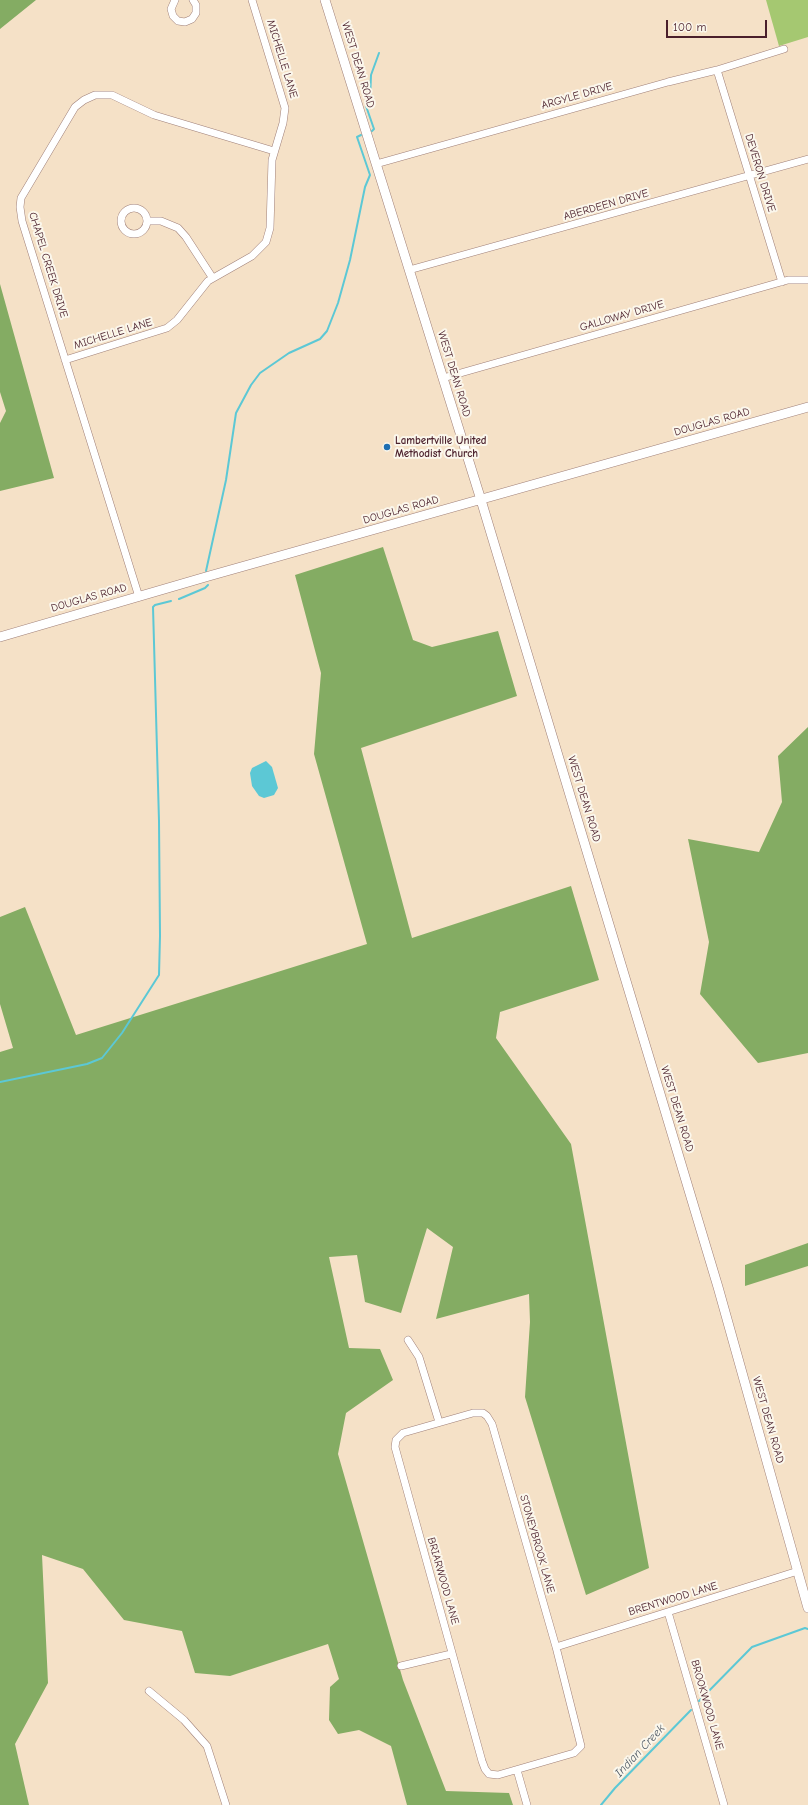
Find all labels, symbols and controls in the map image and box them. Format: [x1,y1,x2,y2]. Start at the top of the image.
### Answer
scale bar [668,12,769,38]
street label: MICHELLE LANE [264,18,300,100]
street label: WEST DEAN ROAD [339,20,377,110]
text: 100 m [673,20,706,34]
street label: ARGYLE DRIVE [540,80,614,112]
street label: DEVERON DRIVE [742,132,778,214]
street label: ABERDEEN DRIVE [562,187,650,223]
street label: CHAPEL CREEK DRIVE [26,211,70,319]
street label: GALLOWAY DRIVE [578,298,666,334]
street label: MICHELLE LANE [72,316,154,352]
street label: WEST DEAN ROAD [435,329,473,419]
street label: DOUGLAS ROAD [673,405,751,439]
place label: Lambertville United Methodist Church [395,434,487,460]
marker: Lambertville United Methodist Church [382,442,392,452]
street label: DOUGLAS ROAD [362,493,440,527]
street label: DOUGLAS ROAD [50,581,128,615]
street label: WEST DEAN ROAD [565,754,603,844]
street label: WEST DEAN ROAD [658,1064,696,1154]
street label: WEST DEAN ROAD [749,1375,787,1465]
street label: STONEYBROOK LANE [517,1493,557,1595]
street label: BRIARWOOD LANE [424,1536,462,1626]
street label: BRENTWOOD LANE [627,1579,719,1619]
street label: BROOKWOOD LANE [688,1658,726,1752]
water label: Indian Creek [612,1722,668,1780]

